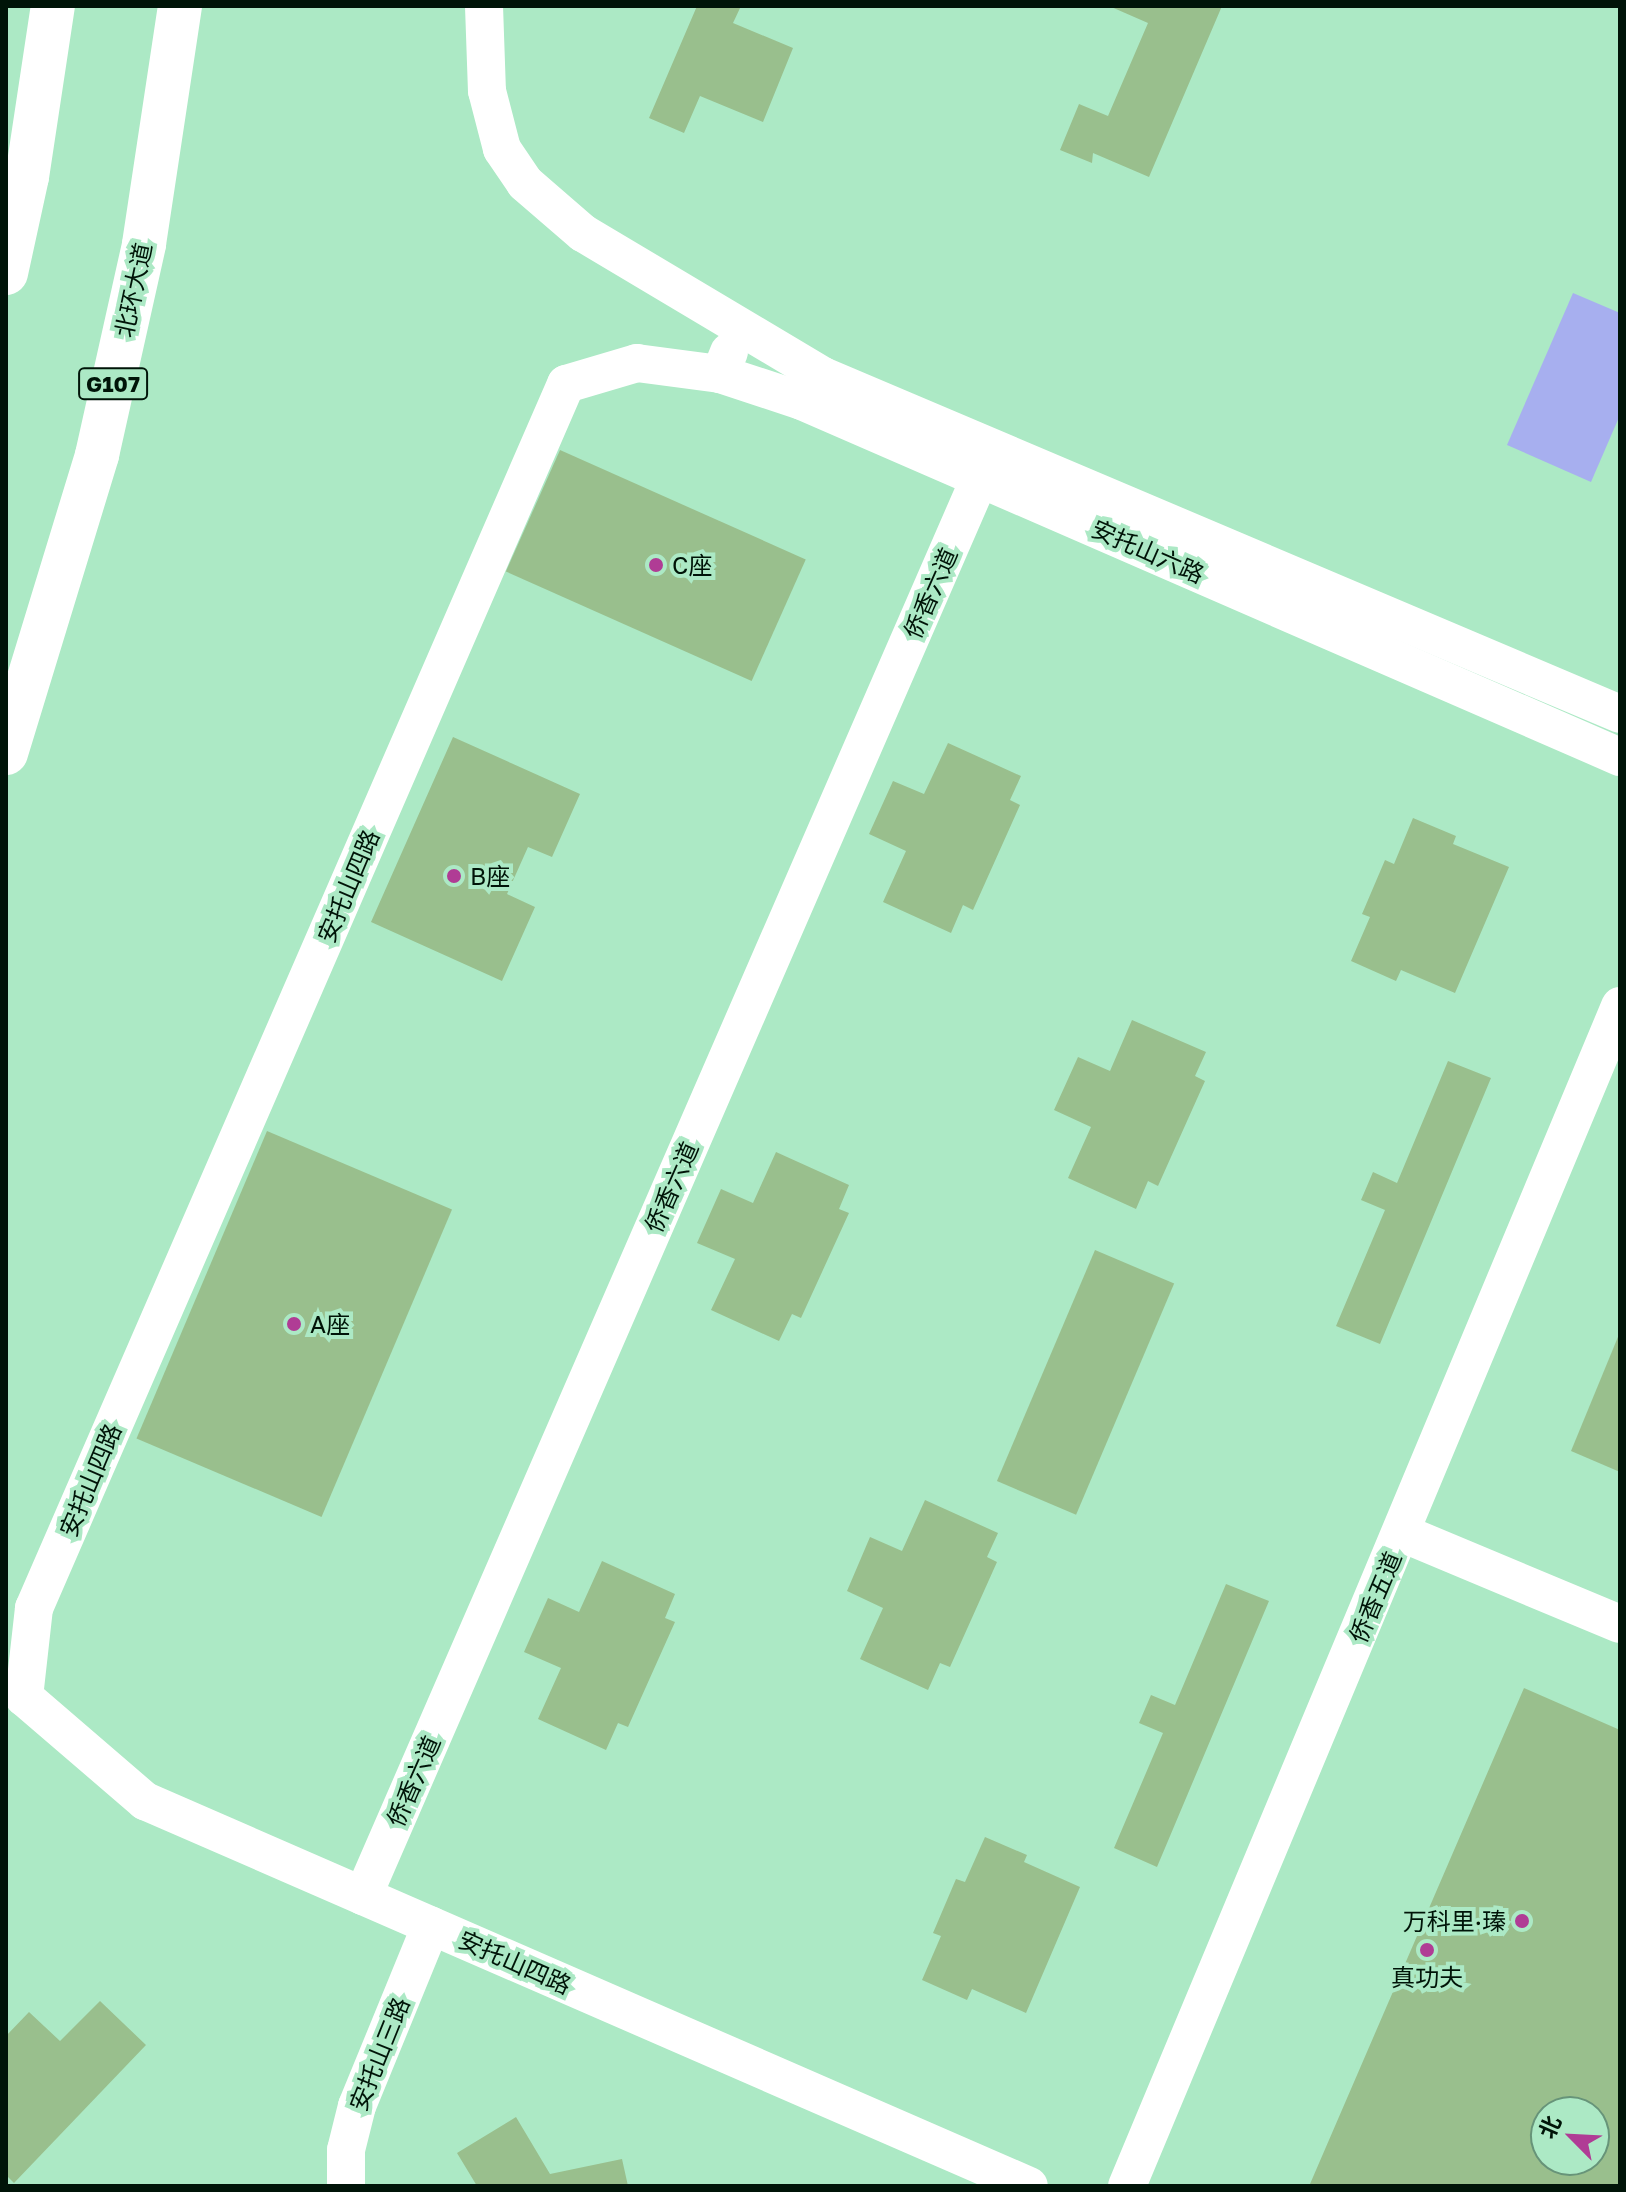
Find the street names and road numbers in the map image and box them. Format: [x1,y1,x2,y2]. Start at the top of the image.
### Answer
street label: 北环大道 [109,240,157,340]
road number: G107 [77,366,149,402]
street label: 安托山六路 [1087,513,1209,589]
street label: 侨香六道 [897,543,963,643]
street label: 安托山四路 [311,825,385,947]
street label: 侨香六道 [638,1137,704,1237]
street label: 安托山四路 [53,1419,127,1541]
street label: 侨香五道 [1343,1547,1407,1647]
street label: 侨香六道 [380,1731,446,1831]
street label: 安托山四路 [454,1924,576,2000]
street label: 安托山三路 [343,1993,415,2115]

